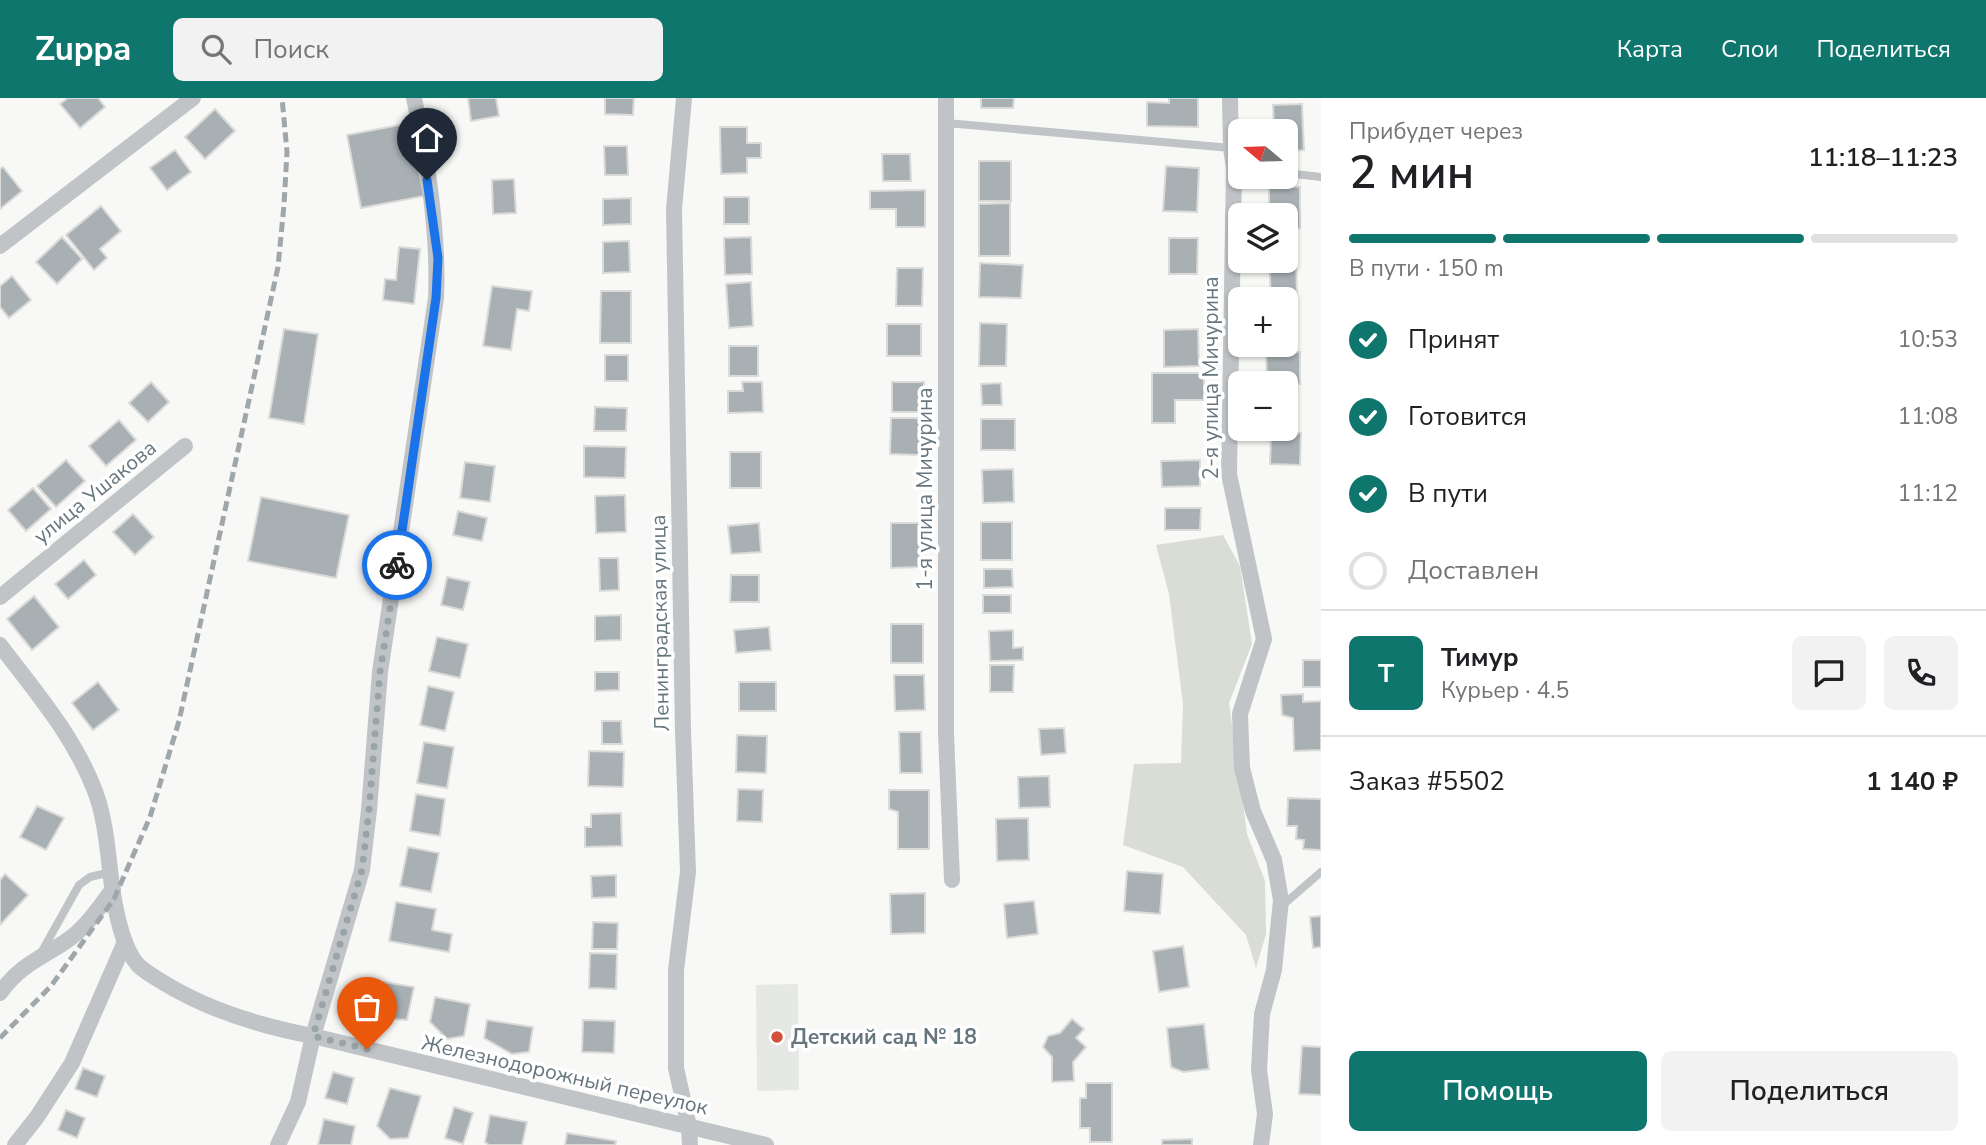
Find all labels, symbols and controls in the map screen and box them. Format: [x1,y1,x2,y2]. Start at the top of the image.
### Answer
search box [173,18,663,81]
text: Zuppa [35,27,131,72]
icon: search [197,30,235,68]
text: Поиск [253,32,329,67]
text: Карта [1617,33,1683,65]
text: Слои [1721,33,1778,65]
text: Поделиться [1816,33,1951,65]
pin [397,108,457,180]
text: Прибудет через [1349,116,1523,147]
icon: home [408,119,446,157]
north arrow [1228,119,1298,189]
map controls [1228,119,1298,441]
text: 11:18–11:23 [1808,140,1958,175]
text: 2 мин [1349,141,1474,204]
button: layers [1228,203,1298,273]
text: В пути · 150 m [1349,253,1504,284]
street label: 2-я улица Мичурина [1197,276,1225,480]
button: + [1228,287,1298,357]
icon: check [1349,321,1387,359]
text: Принят [1408,322,1499,357]
text: 10:53 [1898,324,1958,355]
button: − [1228,371,1298,441]
street label: 1-я улица Мичурина [911,387,939,591]
icon: check [1349,398,1387,436]
text: Готовится [1408,399,1527,434]
text: 11:08 [1898,401,1958,432]
street label: улица Ушакова [28,434,162,550]
icon: check [1349,475,1387,513]
text: В пути [1408,476,1488,511]
text: 11:12 [1898,478,1958,509]
street label: Ленинградская улица [644,514,676,732]
courier [362,530,432,600]
icon: bike [378,546,416,584]
text: Доставлен [1408,553,1539,588]
button: chat [1792,636,1866,710]
button: phone [1884,636,1958,710]
text: Тимур [1441,640,1519,675]
text: Т [1378,656,1394,691]
text: Курьер · 4.5 [1441,675,1569,706]
text: Заказ #5502 [1349,764,1505,799]
text: 1 140 ₽ [1866,764,1958,799]
pin [337,977,397,1049]
icon: bag [348,988,386,1026]
place label: Детский сад № 18 [791,1023,977,1051]
street label: Железнодорожный переулок [419,1028,712,1122]
marker: Детский сад № 18 [769,1029,785,1045]
button: Помощь [1349,1051,1647,1131]
button: Поделиться [1661,1051,1958,1131]

